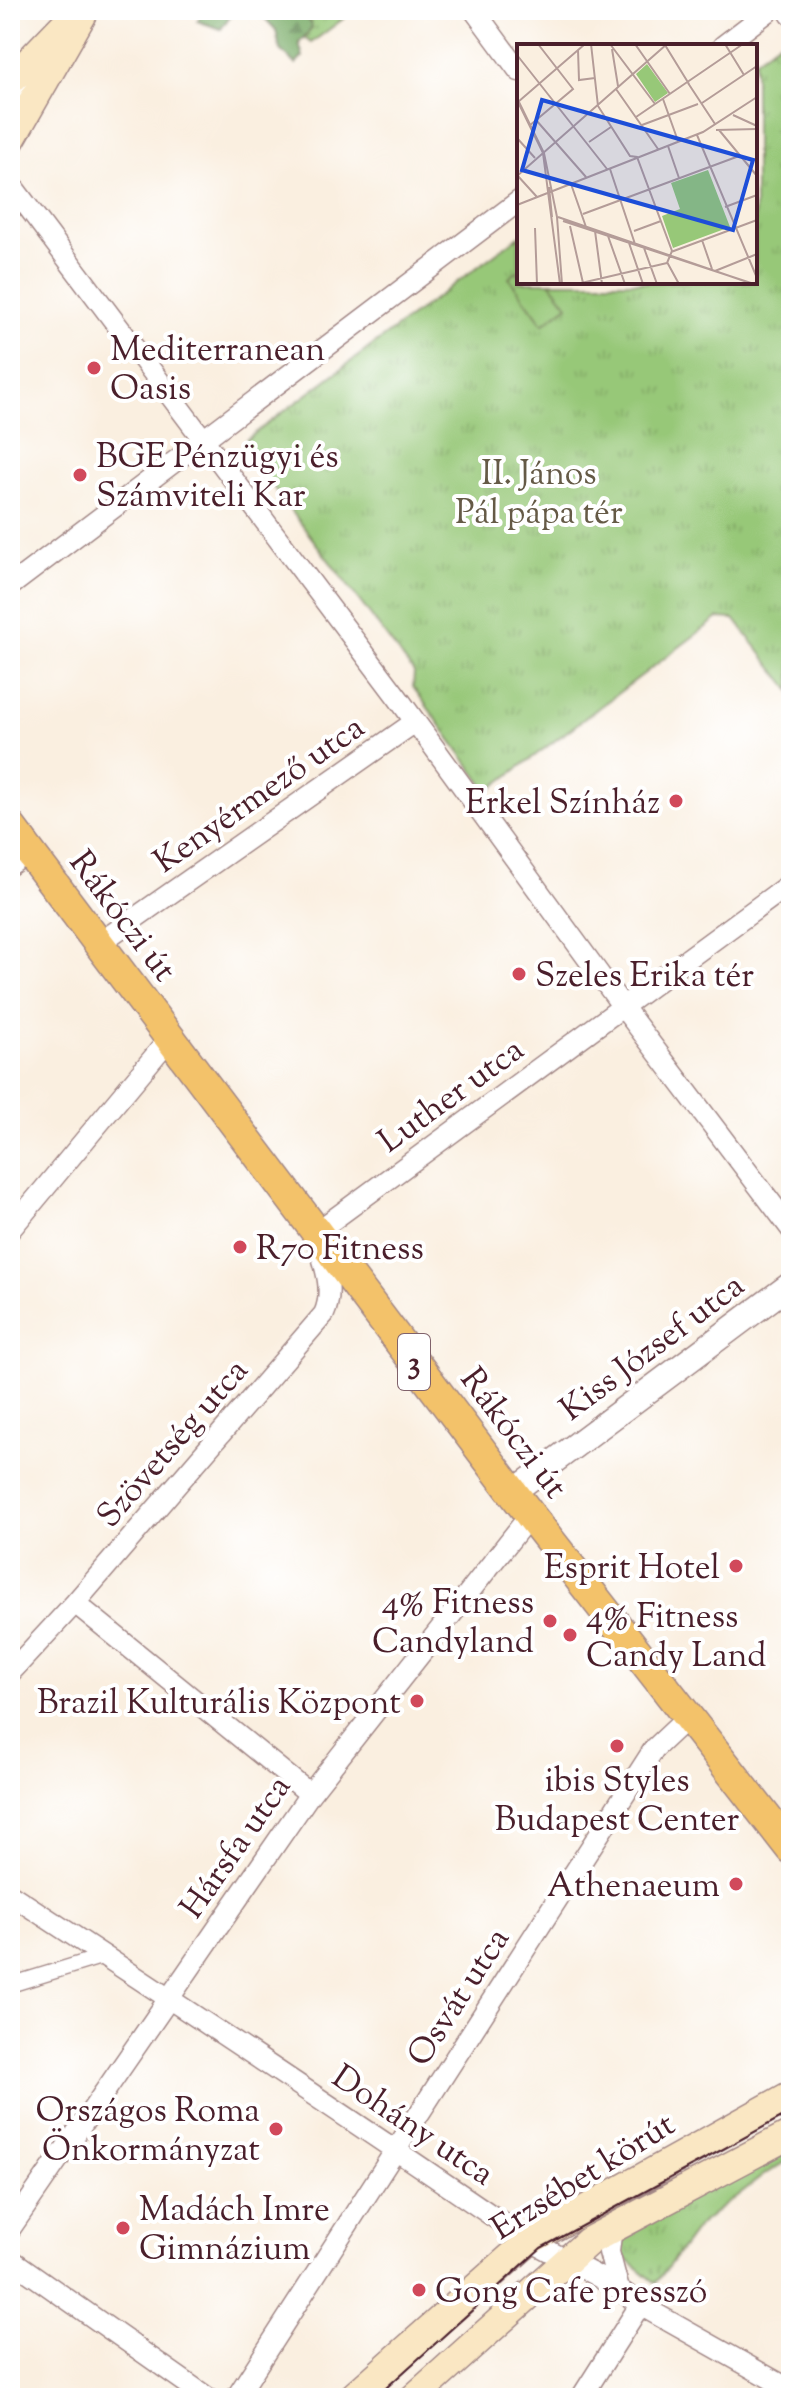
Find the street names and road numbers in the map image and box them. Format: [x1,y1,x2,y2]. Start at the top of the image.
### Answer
street label: Kenyérmező utca [145,705,375,887]
street label: Rákóczi út [56,841,187,993]
street label: Luther utca [369,1027,535,1166]
street label: Kiss József utca [551,1263,756,1435]
road number: 3 [398,1334,430,1390]
street label: Szövetség utca [86,1349,261,1540]
street label: Rákóczi út [447,1358,578,1510]
street label: Hársfa utca [169,1766,304,1930]
street label: Osvát utca [397,1919,523,2077]
street label: Dohány utca [321,2054,503,2199]
street label: Erzsébet körút [482,2102,686,2254]

